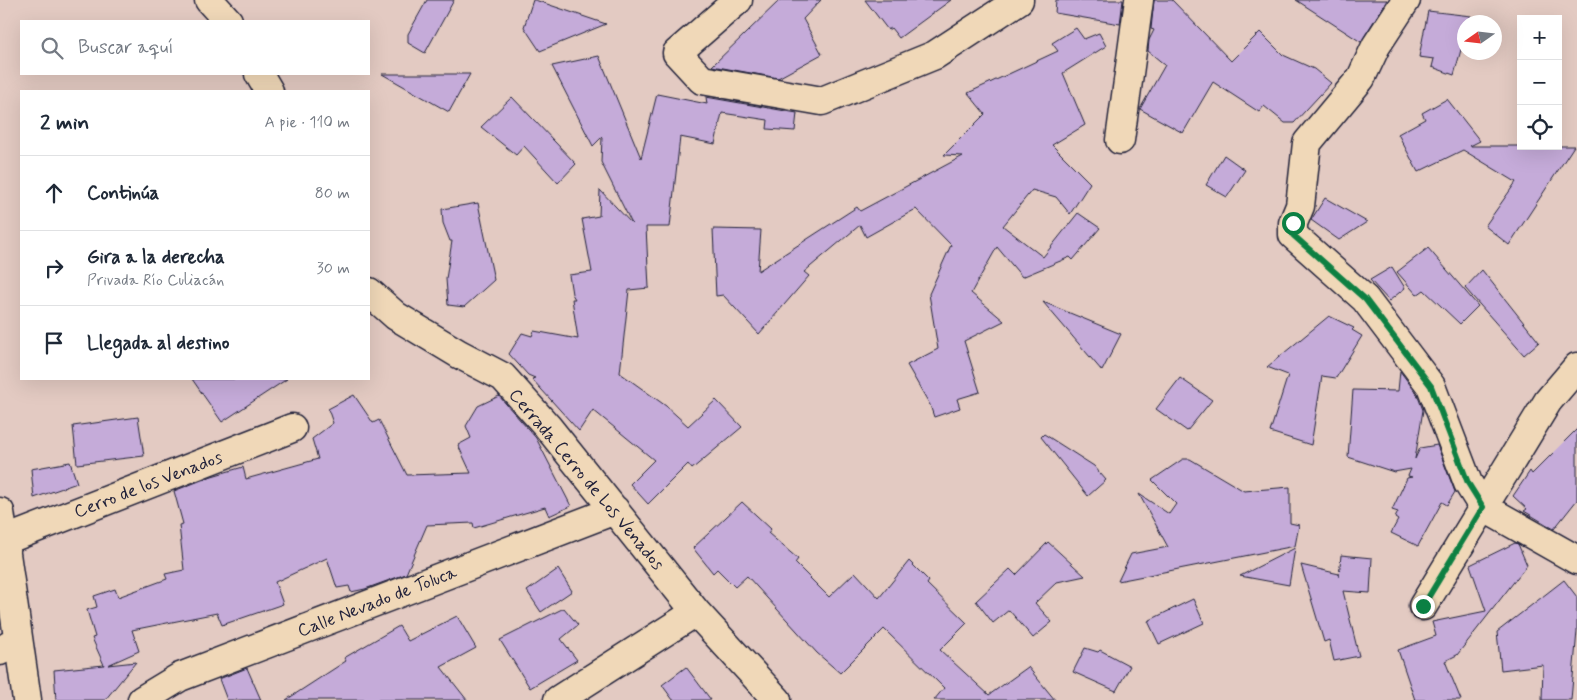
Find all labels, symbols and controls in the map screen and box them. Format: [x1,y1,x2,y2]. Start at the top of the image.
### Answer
north arrow [1457,15,1502,60]
map controls [1517,15,1562,150]
button: + [1517,15,1562,60]
search box [20,20,370,75]
icon: search [38,34,66,62]
text: Buscar aquí [78,35,173,60]
button: − [1517,60,1562,105]
button: locate [1517,105,1562,150]
text: 2 min [40,109,89,137]
text: A pie · 110 m [264,112,350,133]
icon: ahead [40,179,68,207]
text: Continúa [87,181,159,206]
text: 80 m [315,183,350,204]
route start [1282,212,1305,235]
text: Gira a la derecha [87,245,225,270]
icon: right [40,254,68,282]
text: 30 m [317,258,350,279]
text: Privada Río Culiacán [87,270,224,291]
icon: arrive [40,329,68,357]
text: Llegada al destino [87,331,229,356]
street label: Cerrada Cerro de Los Venados [503,384,670,576]
street label: Cerro de los Venados [71,446,226,524]
street label: Calle Nevado de Toluca [294,560,461,643]
route end [1412,595,1435,618]

